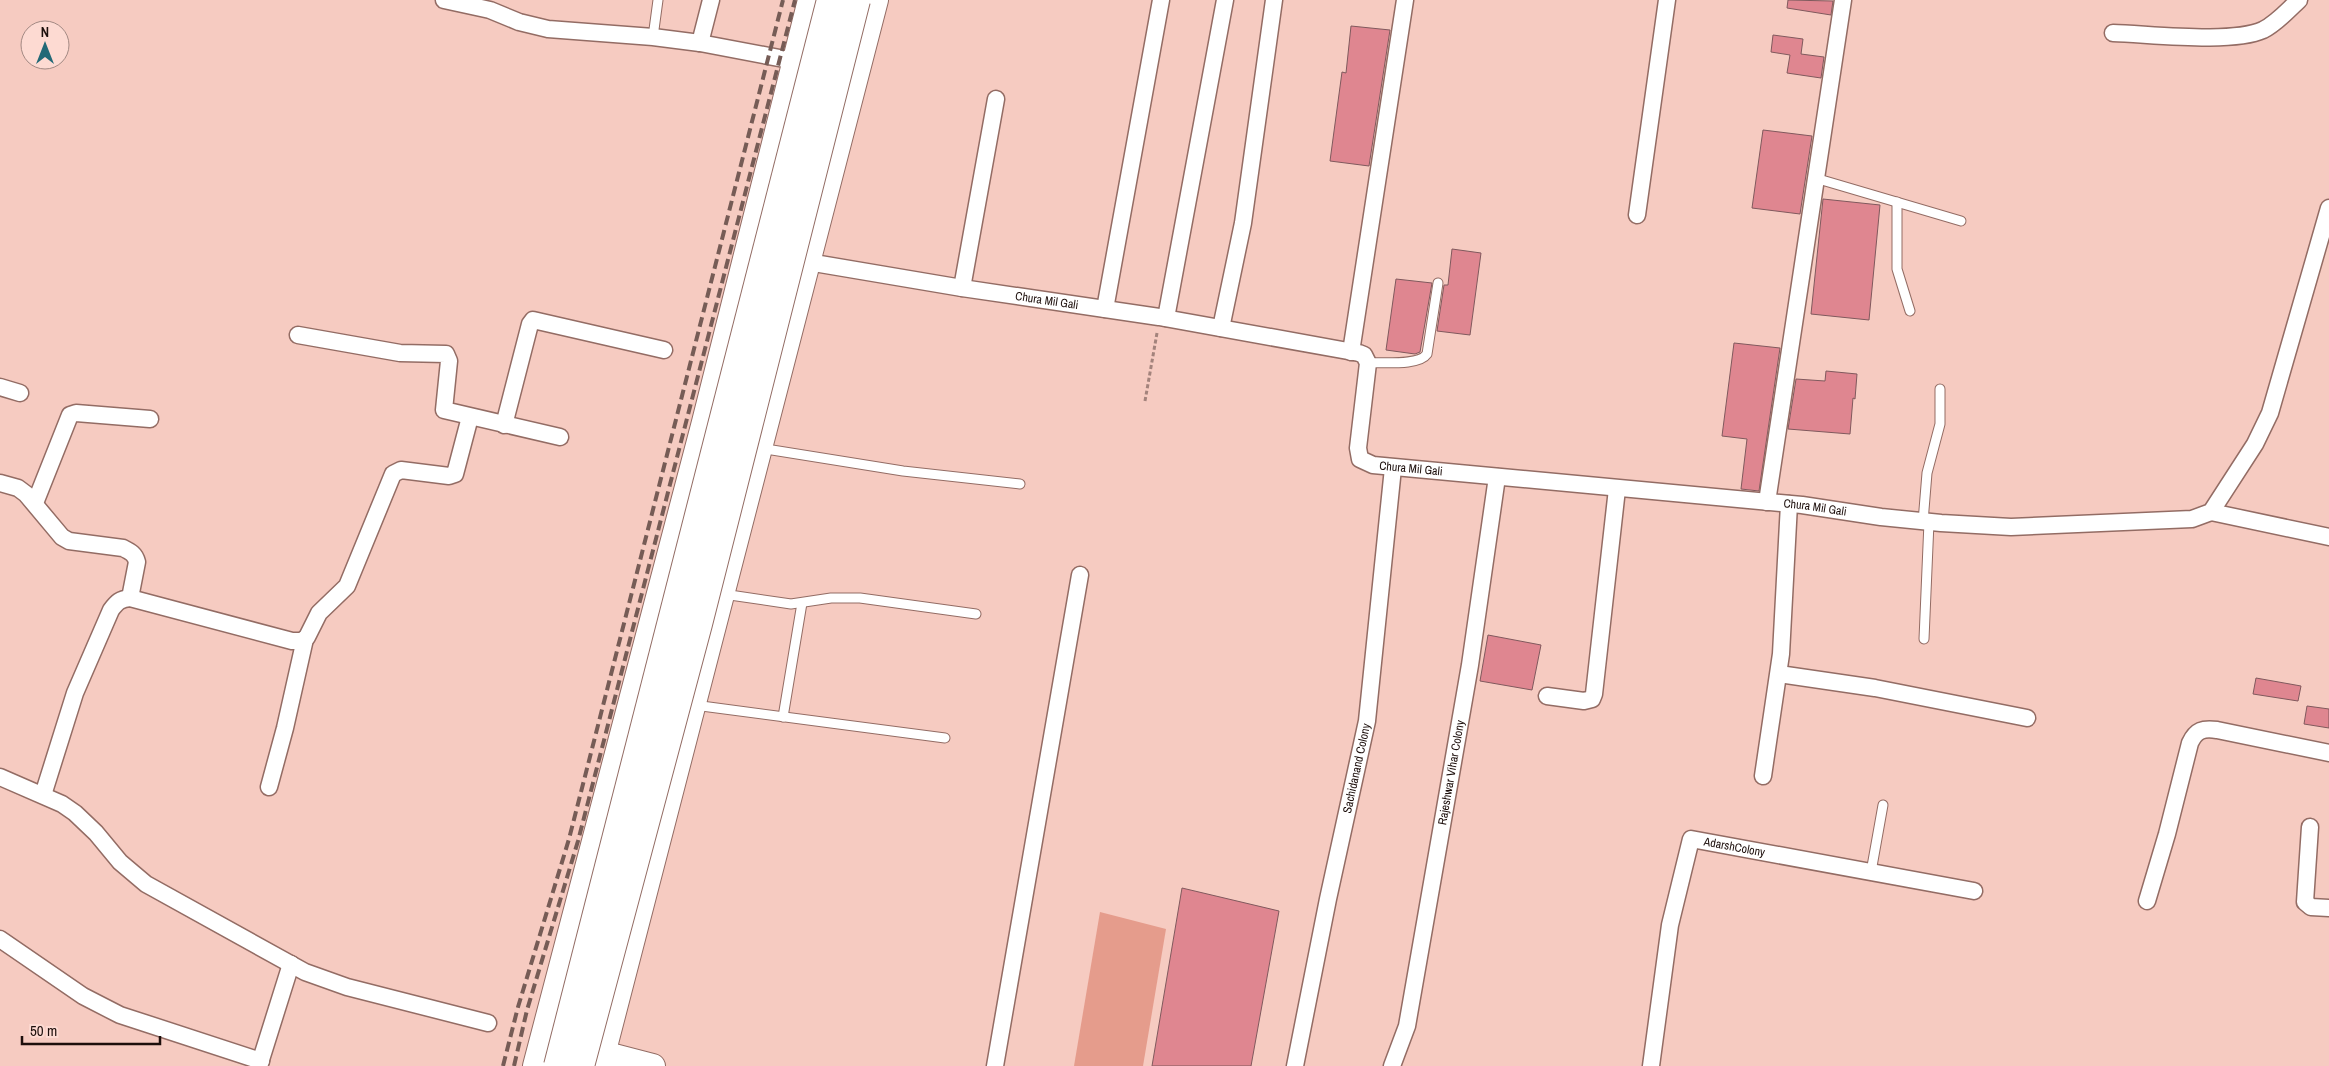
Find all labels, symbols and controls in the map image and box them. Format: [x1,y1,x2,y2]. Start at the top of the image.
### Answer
north arrow [20,20,70,70]
text: N [41,23,49,41]
street label: Chura Mil Gali [1014,288,1080,313]
street label: Chura Mil Gali [1379,458,1443,479]
street label: Chura Mil Gali [1783,495,1848,520]
street label: Rajeshwar Vihar Colony [1434,719,1468,826]
street label: Sachidanand Colony [1339,722,1374,815]
street label: AdarshColony [1702,833,1766,860]
scale bar [22,1014,160,1046]
text: 50 m [30,1020,57,1041]

